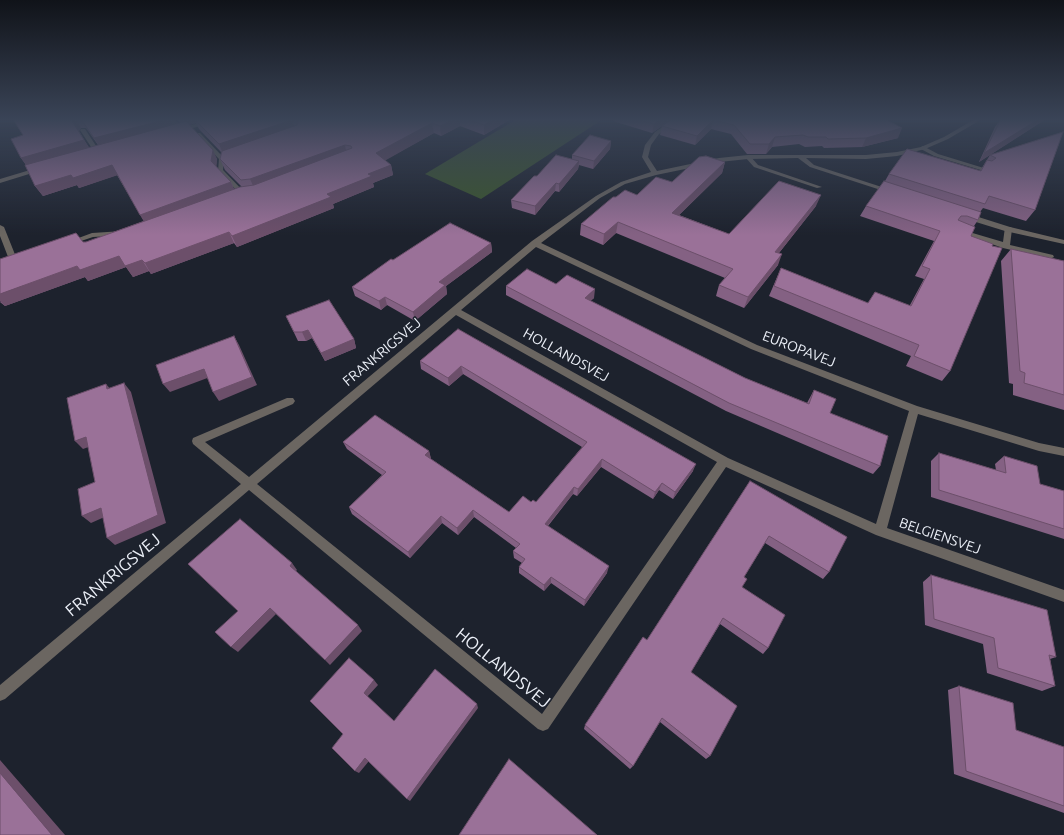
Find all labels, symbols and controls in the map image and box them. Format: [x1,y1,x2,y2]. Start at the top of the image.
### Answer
street label: FRANKRIGSVEJ [339,314,425,390]
street label: HOLLANDSVEJ [520,325,612,385]
street label: EUROPAVEJ [760,327,838,371]
street label: BELGIENSVEJ [897,514,983,558]
street label: FRANKRIGSVEJ [61,529,165,621]
street label: HOLLANDSVEJ [452,624,554,712]

